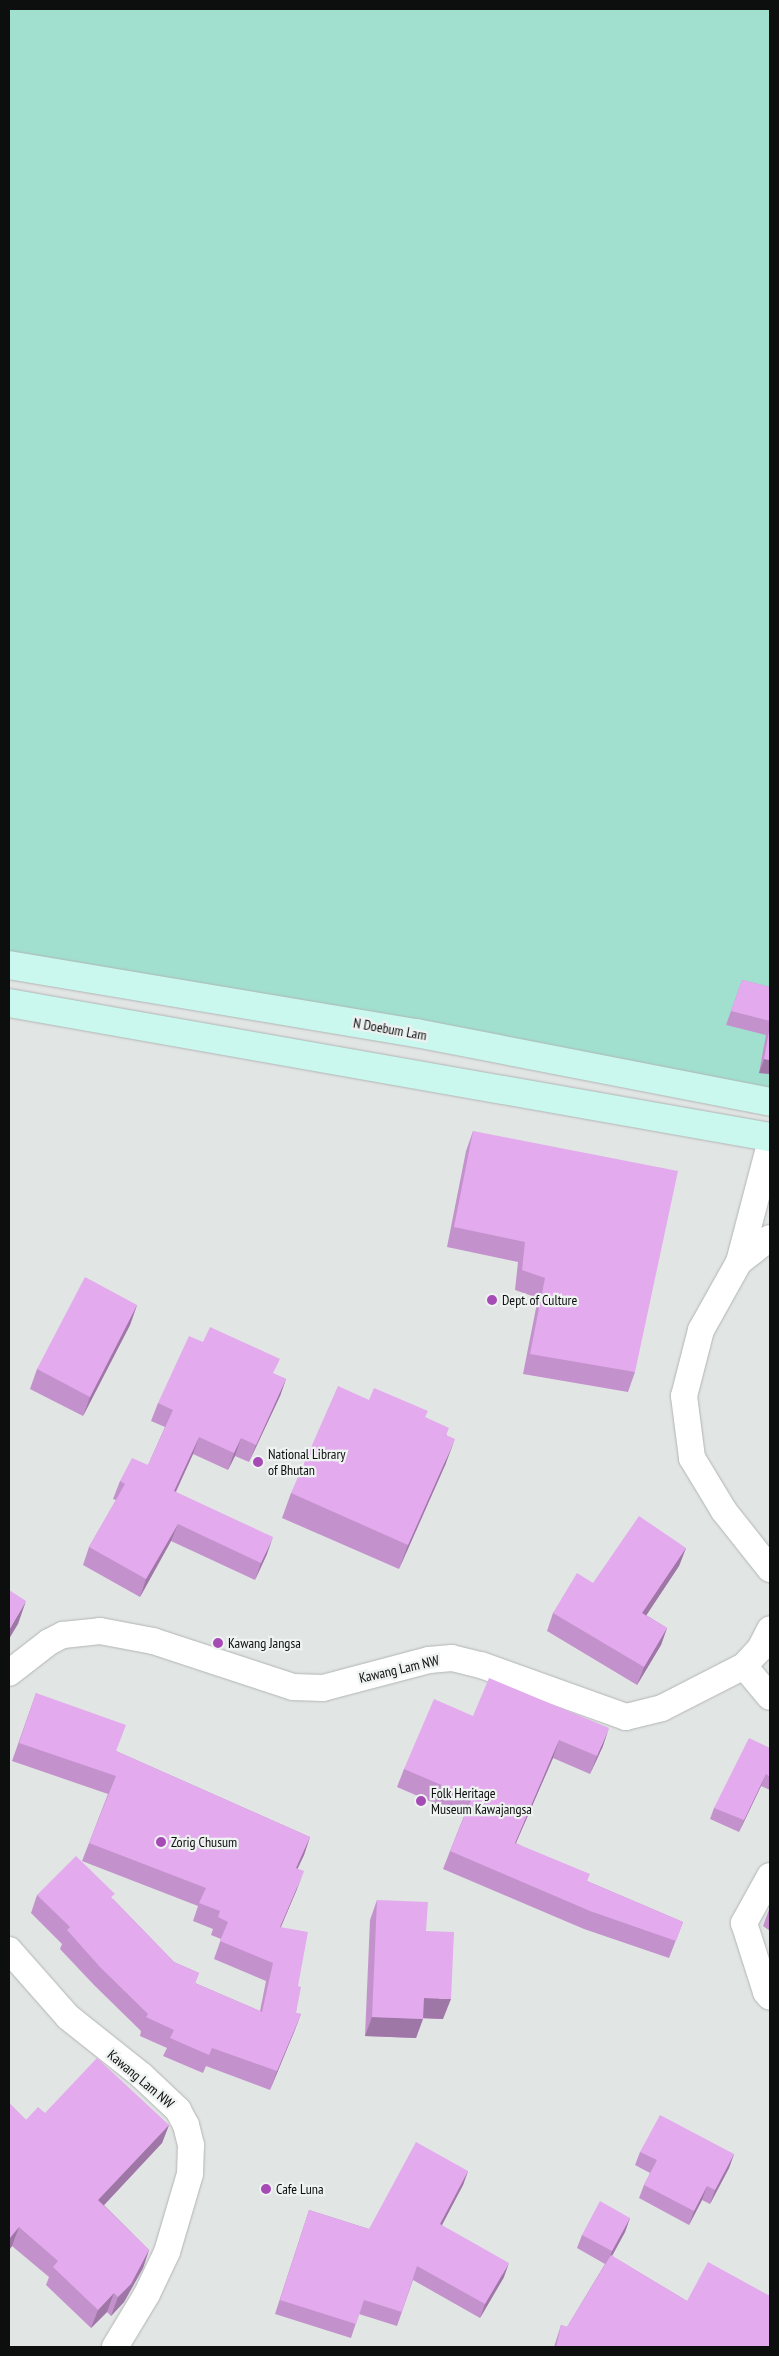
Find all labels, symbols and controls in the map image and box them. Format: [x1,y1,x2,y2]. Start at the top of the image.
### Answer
street label: N Doebum Lam [352,1014,428,1044]
place label: Dept. of Culture [502,1292,578,1308]
marker: Dept. of Culture [486,1294,498,1306]
place label: National Library of Bhutan [268,1446,346,1478]
marker: National Library of Bhutan [252,1456,264,1468]
place label: Kawang Jangsa [228,1635,301,1651]
marker: Kawang Jangsa [212,1637,224,1649]
street label: Kawang Lam NW [357,1652,441,1686]
place label: Folk Heritage Museum Kawajangsa [431,1785,532,1818]
marker: Folk Heritage Museum Kawajangsa [415,1795,427,1807]
place label: Zorig Chusum [171,1834,237,1850]
marker: Zorig Chusum [155,1836,167,1848]
street label: Kawang Lam NW [104,2046,178,2112]
place label: Cafe Luna [276,2181,324,2197]
marker: Cafe Luna [260,2183,272,2195]

